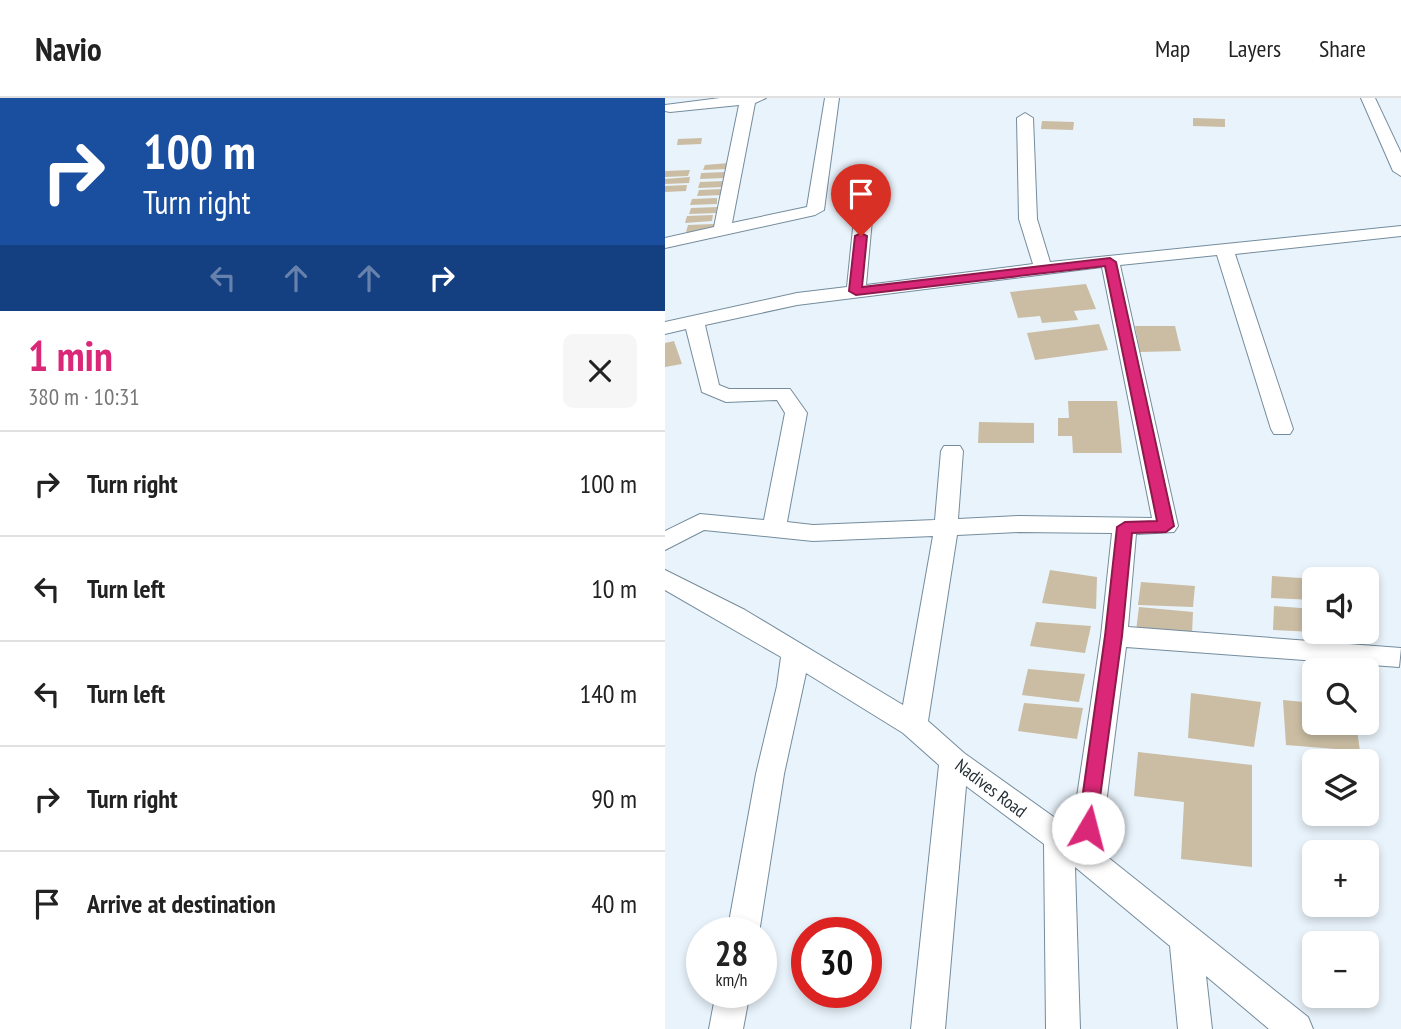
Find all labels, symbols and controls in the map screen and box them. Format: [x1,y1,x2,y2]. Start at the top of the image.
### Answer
text: Navio [35,27,102,70]
text: Map [1155,33,1190,64]
text: Layers [1228,33,1281,64]
text: Share [1319,33,1366,64]
text: 100 m [143,119,256,183]
icon: right [28,126,119,217]
pin [831,164,891,236]
icon: arrive [842,175,880,213]
text: Turn right [143,181,251,223]
icon: left [204,259,242,297]
icon: ahead [277,259,315,297]
icon: ahead [350,259,388,297]
icon: right [423,259,461,297]
text: 1 min [28,328,113,383]
button: close [563,334,637,408]
text: 380 m · 10:31 [28,382,140,411]
icon: right [28,465,66,503]
text: Turn right [87,467,178,500]
text: 100 m [579,467,637,500]
map controls [1302,567,1379,1008]
button: sound [1302,567,1379,644]
icon: left [28,570,66,608]
text: Turn left [87,572,165,605]
text: 10 m [591,572,637,605]
button: search [1302,658,1379,735]
icon: left [28,675,66,713]
text: Turn left [87,677,165,710]
text: 140 m [579,677,637,710]
button: layers [1302,749,1379,826]
street label: Nadives Road [951,754,1031,822]
icon: right [28,780,66,818]
text: Turn right [87,782,178,815]
text: 90 m [591,782,637,815]
position arrow [1051,791,1125,865]
button: + [1302,840,1379,917]
icon: arrive [28,885,66,923]
text: Arrive at destination [87,887,276,920]
text: 40 m [591,887,637,920]
speed limit sign: 30 [791,917,882,1008]
text: 28 [715,930,748,976]
button: − [1302,931,1379,1008]
text: km/h [716,968,747,991]

